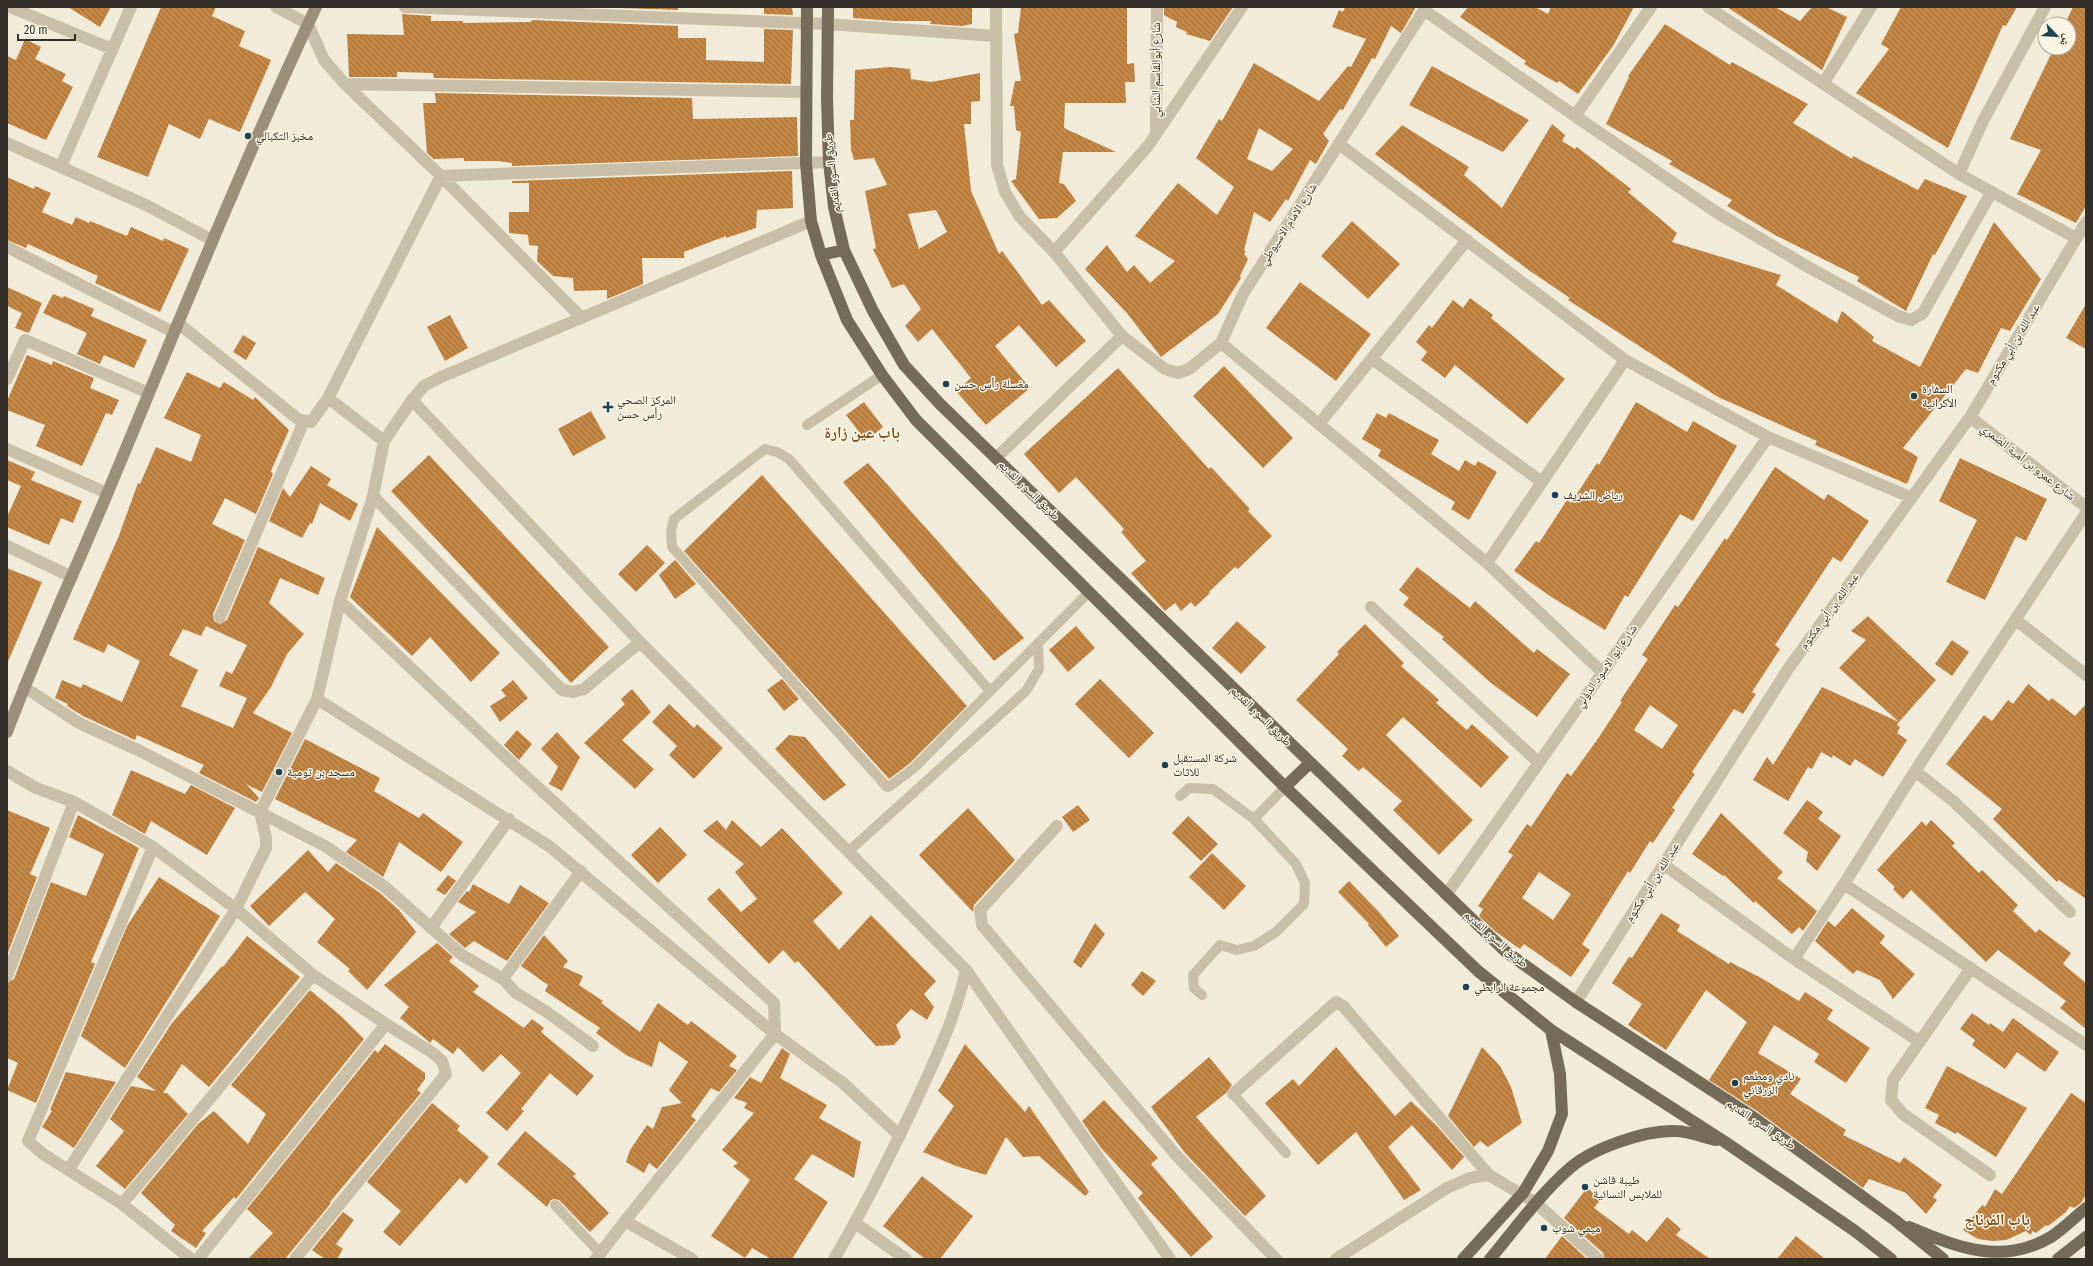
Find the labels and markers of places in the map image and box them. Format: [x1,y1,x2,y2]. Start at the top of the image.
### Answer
place label: مخبز التكبالي [256,129,313,146]
marker: مخبز التكبالي [243,131,253,141]
place label: مغسلة رأس حسن [954,377,1029,391]
marker: مغسلة رأس حسن [941,379,951,389]
place label: السفارة الأكرانية [1922,382,1957,410]
marker: السفارة الأكرانية [1909,391,1919,401]
place label: المركز الصحي رأس حسن [617,393,676,421]
marker: المركز الصحي رأس حسن [602,401,614,413]
place label: رياض الشريف [1563,488,1623,502]
marker: رياض الشريف [1550,490,1560,500]
place label: شركة المستقبل للاثات [1173,751,1237,779]
marker: شركة المستقبل للاثات [1160,760,1170,770]
place label: مسجد بن تومية [287,765,355,779]
marker: مسجد بن تومية [274,767,284,777]
place label: مجموعة الرابطي [1474,980,1545,997]
marker: مجموعة الرابطي [1461,982,1471,992]
place label: نادي ومطعم الزرقاني [1743,1069,1794,1100]
marker: نادي ومطعم الزرقاني [1730,1078,1740,1088]
place label: طيبة فاشن للملابس النسائية [1593,1173,1662,1201]
marker: طيبة فاشن للملابس النسائية [1580,1182,1590,1192]
place label: ميمي شوب [1552,1221,1601,1238]
marker: ميمي شوب [1539,1223,1549,1233]

